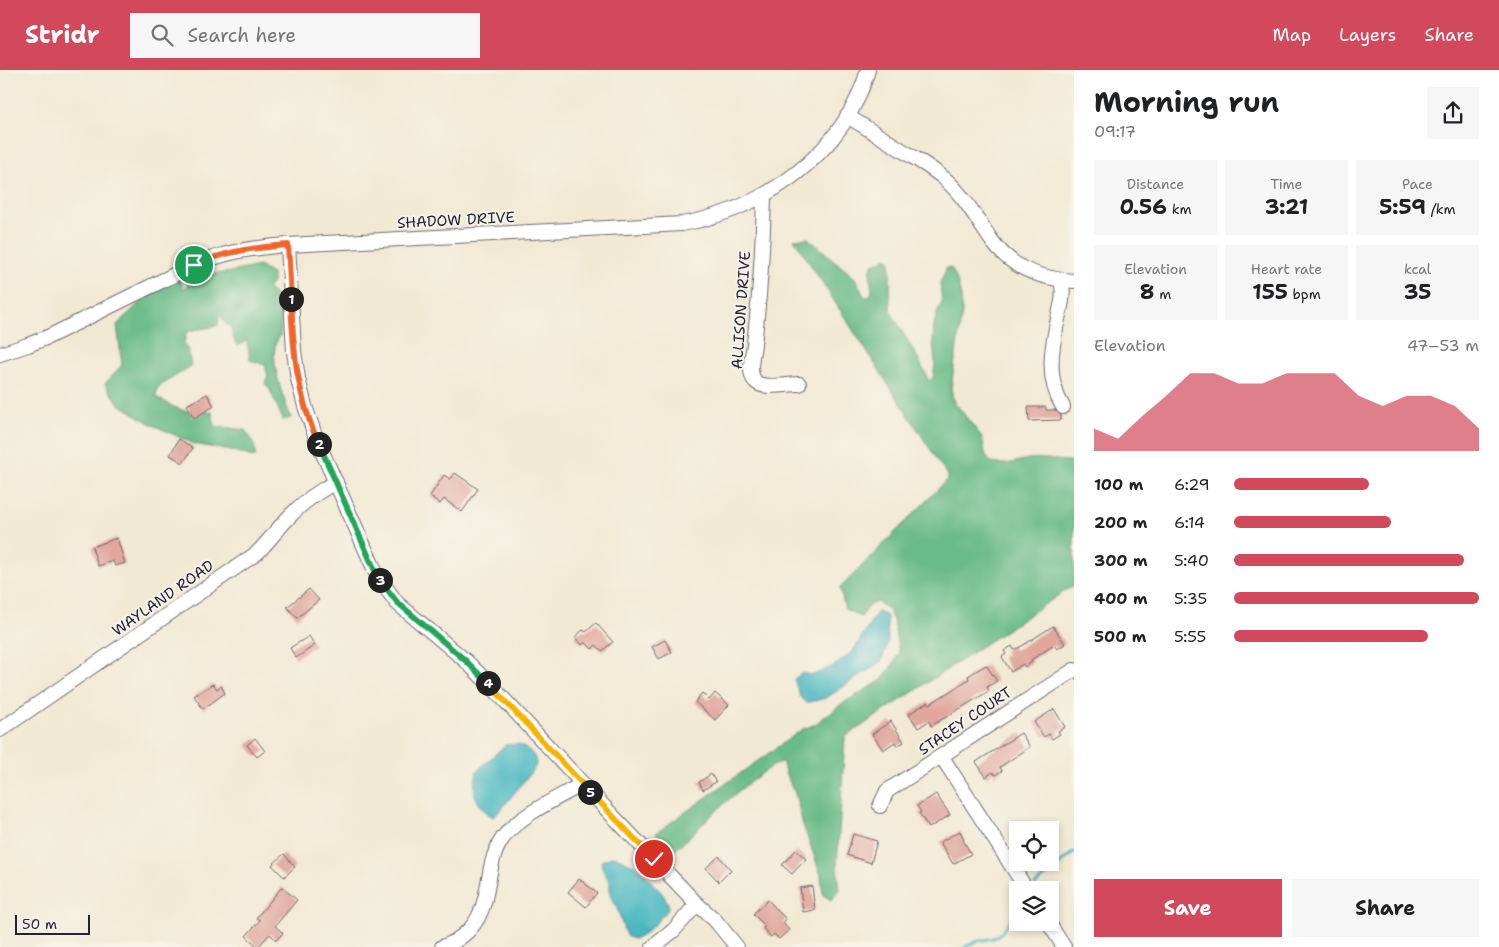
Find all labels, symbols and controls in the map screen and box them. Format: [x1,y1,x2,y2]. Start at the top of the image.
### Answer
search box [130,13,480,58]
text: Stridr [25,19,100,51]
icon: search [148,21,176,49]
text: Search here [188,23,296,48]
text: Map [1273,23,1311,47]
text: Layers [1339,23,1396,47]
text: Share [1424,23,1474,47]
text: Morning run [1094,83,1279,121]
button: share [1427,87,1479,139]
text: 09:17 [1094,121,1136,142]
text: Distance [1127,175,1184,193]
text: Time [1270,175,1303,193]
text: Pace [1402,175,1433,193]
text: 0.56 [1120,193,1167,221]
text: 3:21 [1265,193,1308,221]
text: 5:59 [1379,193,1426,221]
text: km [1167,200,1191,218]
text: /km [1426,200,1456,218]
street label: SHADOW DRIVE [397,207,515,233]
pin [173,244,215,286]
street label: ALLISON DRIVE [727,250,755,370]
icon: arrive [180,251,208,279]
text: Elevation [1124,260,1187,278]
text: Heart rate [1251,260,1322,278]
text: kcal [1404,260,1431,278]
text: 8 [1140,278,1154,306]
text: 155 [1252,278,1288,306]
text: 35 [1404,278,1431,306]
text: m [1154,285,1171,303]
text: bpm [1288,285,1321,303]
pin: 1 [278,286,304,312]
text: 1 [288,290,295,308]
text: Elevation [1094,335,1166,356]
text: 47–53 m [1407,335,1479,356]
pin: 2 [306,432,332,456]
text: 2 [315,435,324,453]
text: 100 m [1094,474,1143,495]
text: 6:29 [1174,474,1210,495]
text: 200 m [1094,512,1147,533]
text: 6:14 [1174,512,1205,533]
text: 300 m [1094,550,1148,571]
text: 5:40 [1174,550,1209,571]
street label: WAYLAND ROAD [108,555,218,641]
pin: 3 [368,568,392,592]
text: 3 [376,571,385,589]
text: 400 m [1094,588,1148,609]
text: 5:35 [1174,588,1207,609]
text: 500 m [1094,626,1146,647]
text: 5:55 [1174,626,1206,647]
pin: 4 [476,670,500,696]
text: 4 [484,674,493,692]
street label: STACEY COURT [914,682,1016,760]
pin: 5 [578,780,602,804]
text: 5 [586,783,595,801]
map controls [1009,821,1059,931]
button: locate [1009,821,1059,871]
pin [633,838,675,880]
icon: check [640,845,668,873]
button: Save [1094,879,1282,937]
button: Share [1292,879,1479,937]
button: layers [1009,881,1059,931]
scale bar [15,912,90,935]
text: 50 m [22,915,57,933]

